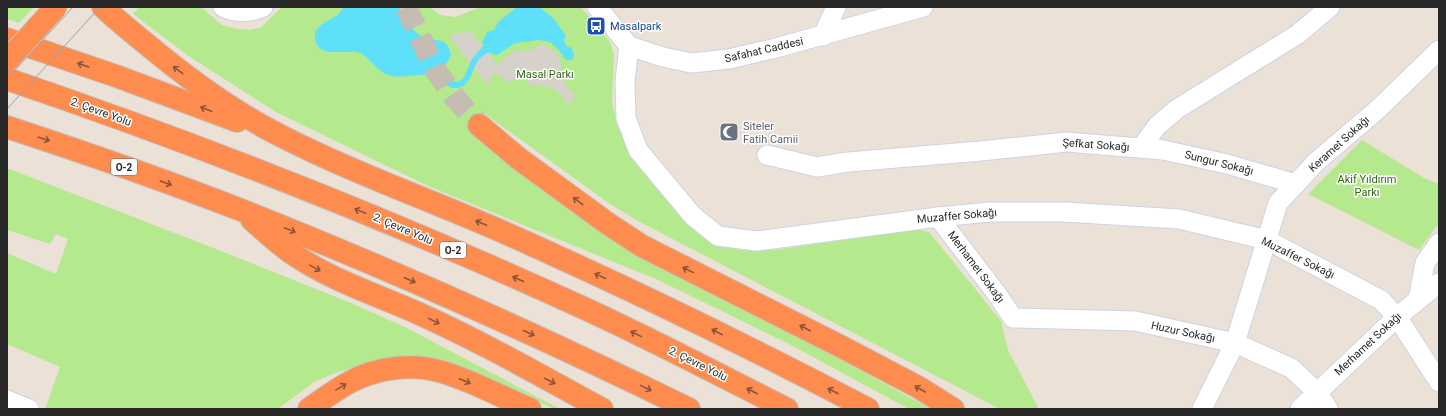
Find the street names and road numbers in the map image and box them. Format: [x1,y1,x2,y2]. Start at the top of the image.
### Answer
street label: Safahat Caddesi [723,35,805,65]
street label: 2. Çevre Yolu [69,95,133,129]
street label: Keramet Sokağı [1306,113,1372,175]
street label: Şefkat Sokağı [1062,136,1130,154]
street label: Sungur Sokağı [1183,148,1255,178]
road number: O-2 [111,159,137,175]
street label: Muzaffer Sokağı [916,206,998,226]
street label: 2. Çevre Yolu [371,211,435,247]
street label: Merhamet Sokağı [945,229,1007,305]
street label: Muzaffer Sokağı [1259,235,1337,281]
road number: O-2 [440,242,466,258]
street label: Merhamet Sokağı [1332,310,1404,378]
street label: Huzur Sokağı [1150,319,1216,345]
street label: 2. Çevre Yolu [667,344,729,384]

